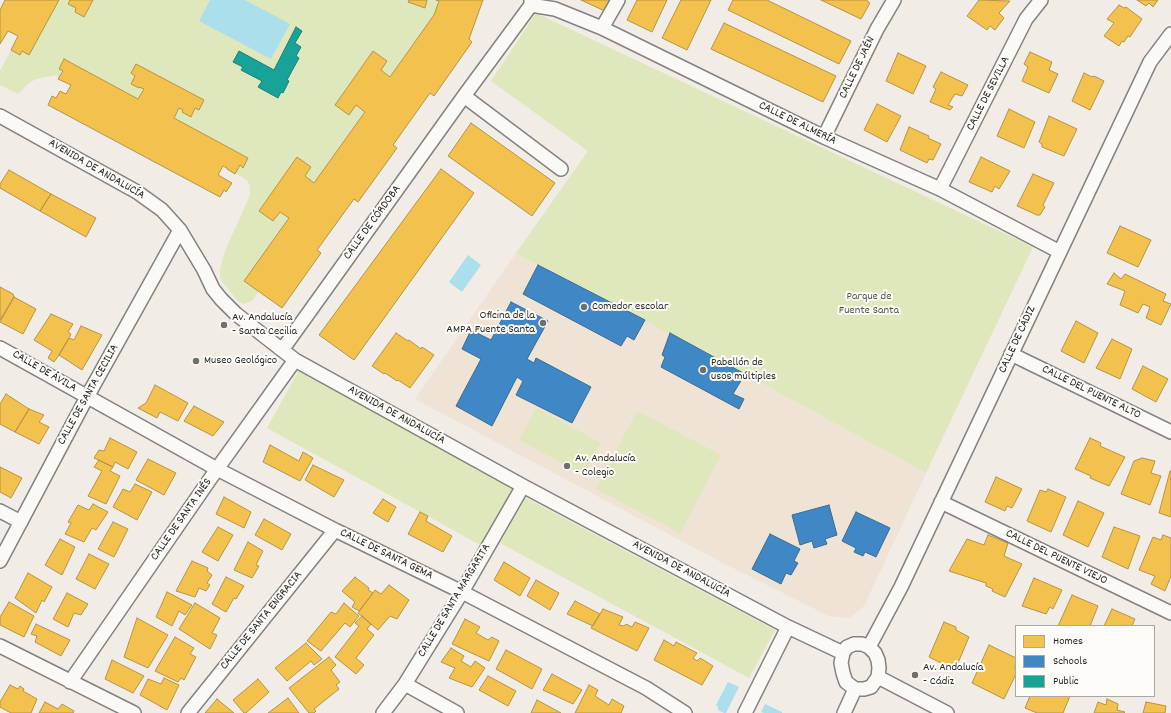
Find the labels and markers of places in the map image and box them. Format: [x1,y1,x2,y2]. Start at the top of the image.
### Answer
place label: Comedor escolar [592,300,668,314]
marker: Comedor escolar [579,302,589,312]
place label: Oficina de la AMPA Fuente Santa [446,309,535,337]
place label: Av. Andalucía - Santa Cecilia [232,311,297,339]
marker: Oficina de la AMPA Fuente Santa [538,318,548,328]
marker: Av. Andalucía - Santa Cecilia [219,320,229,330]
place label: Museo Geológico [204,354,277,368]
marker: Museo Geológico [191,356,201,366]
place label: Pabellón de usos múltiples [711,356,776,384]
marker: Pabellón de usos múltiples [698,365,708,375]
place label: Av. Andalucía - Colegio [575,452,635,480]
marker: Av. Andalucía - Colegio [562,461,572,471]
place label: Av. Andalucía - Cádiz [923,661,983,689]
marker: Av. Andalucía - Cádiz [910,670,920,680]

